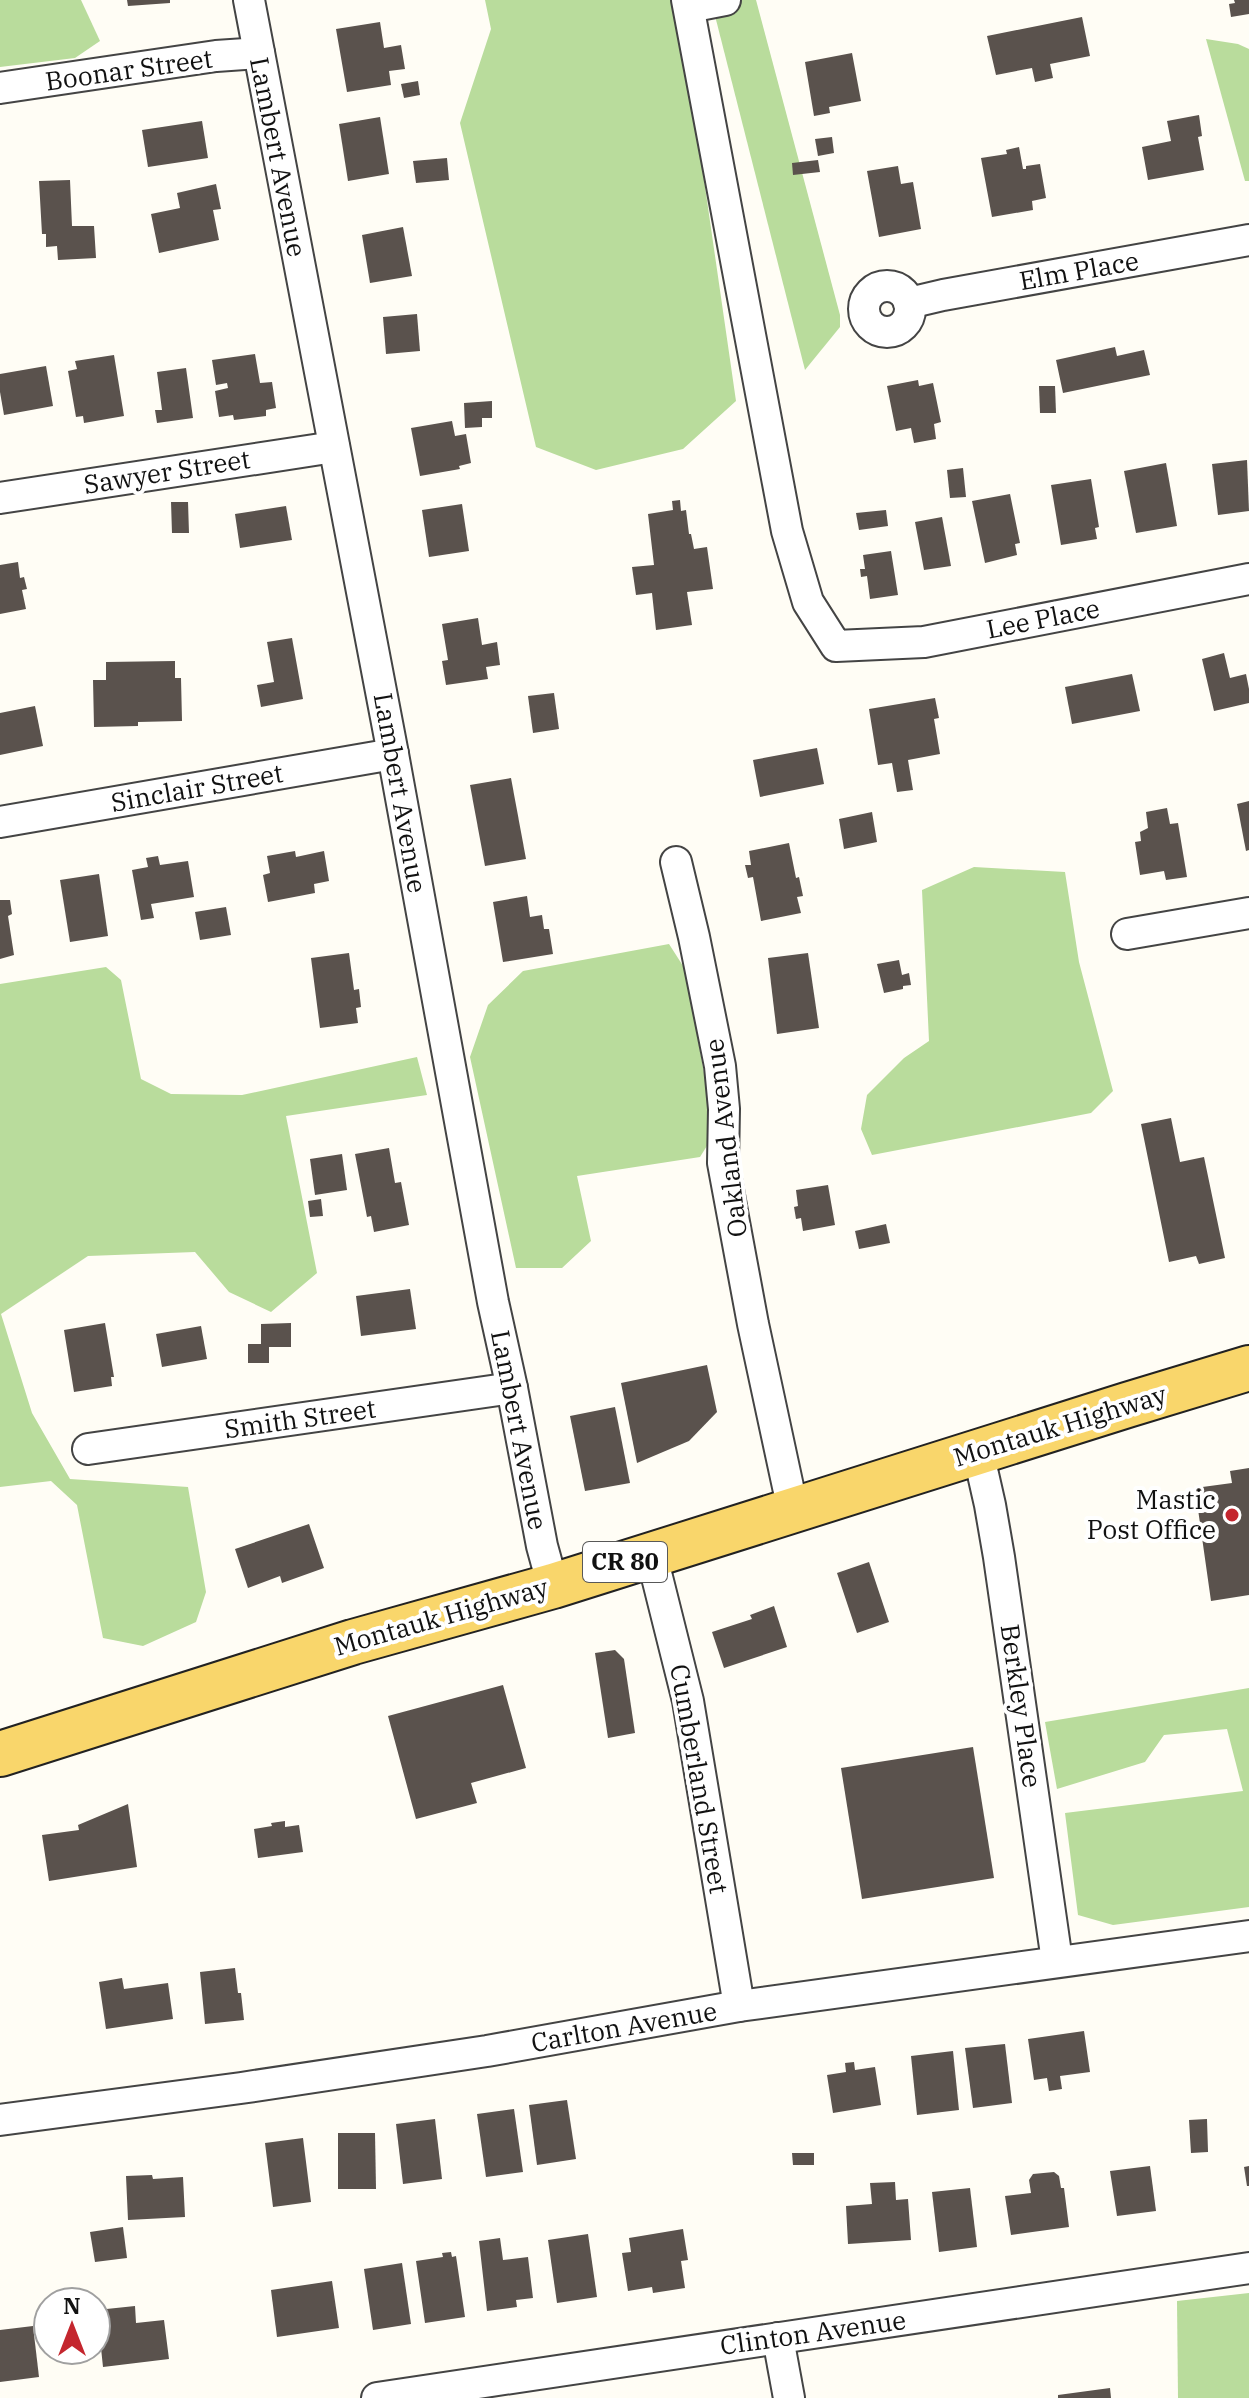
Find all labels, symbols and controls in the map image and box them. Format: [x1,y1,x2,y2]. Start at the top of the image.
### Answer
street label: Boonar Street [43,40,215,98]
street label: Lambert Avenue [243,54,315,259]
street label: Elm Place [1016,243,1141,297]
street label: Sawyer Street [81,441,253,501]
street label: Lee Place [983,590,1102,646]
street label: Lambert Avenue [367,690,435,896]
street label: Sinclair Street [108,755,286,819]
street label: Oakland Avenue [696,1037,754,1239]
street label: Lambert Avenue [484,1327,556,1532]
street label: Montauk Highway [949,1376,1170,1474]
street label: Smith Street [222,1391,378,1445]
place label: Mastic Post Office [1087,1482,1216,1546]
marker: Mastic Post Office [1223,1506,1241,1524]
road number: CR 80 [583,1542,667,1582]
street label: Montauk Highway [330,1569,552,1663]
street label: Berkley Place [994,1622,1050,1790]
street label: Cumberland Street [663,1661,737,1896]
street label: Carlton Avenue [528,1993,719,2059]
north arrow [32,2286,112,2366]
text: N [63,2291,81,2320]
street label: Clinton Avenue [718,2302,908,2362]

